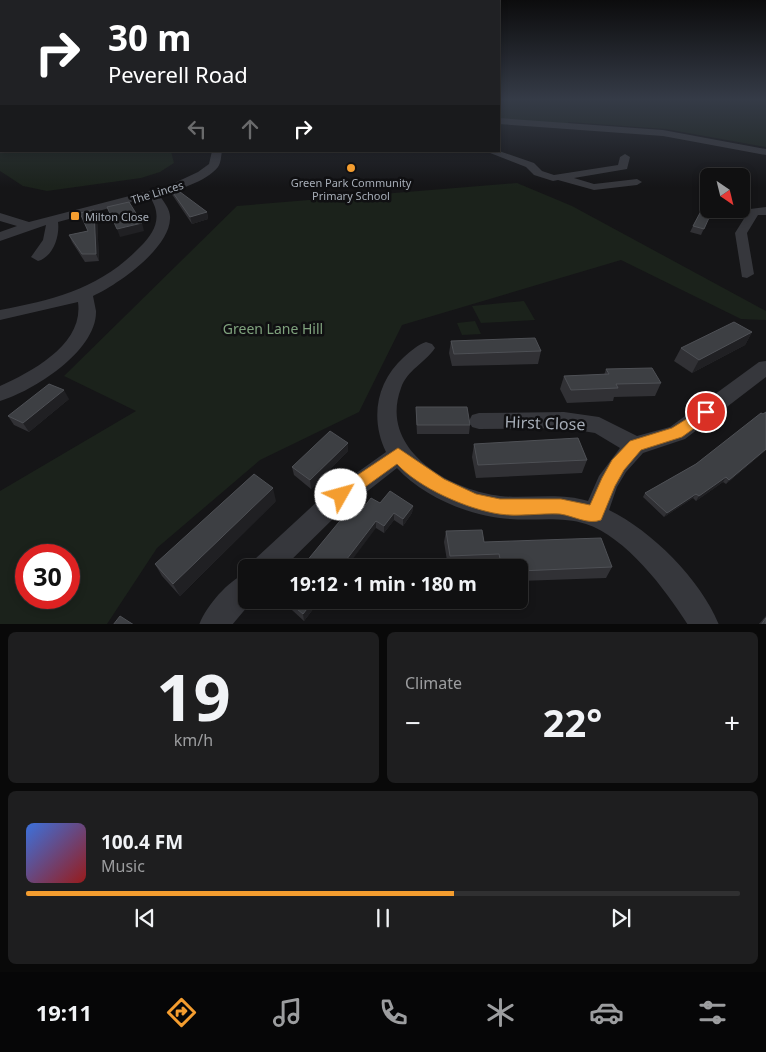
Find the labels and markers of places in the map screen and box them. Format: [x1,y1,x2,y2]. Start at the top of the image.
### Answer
marker: Green Park Community Primary School [345,162,357,174]
place label: Green Park Community Primary School [291,175,412,203]
place label: Milton Close [85,209,149,224]
marker: Milton Close [69,210,81,222]
pin [685,391,727,433]

